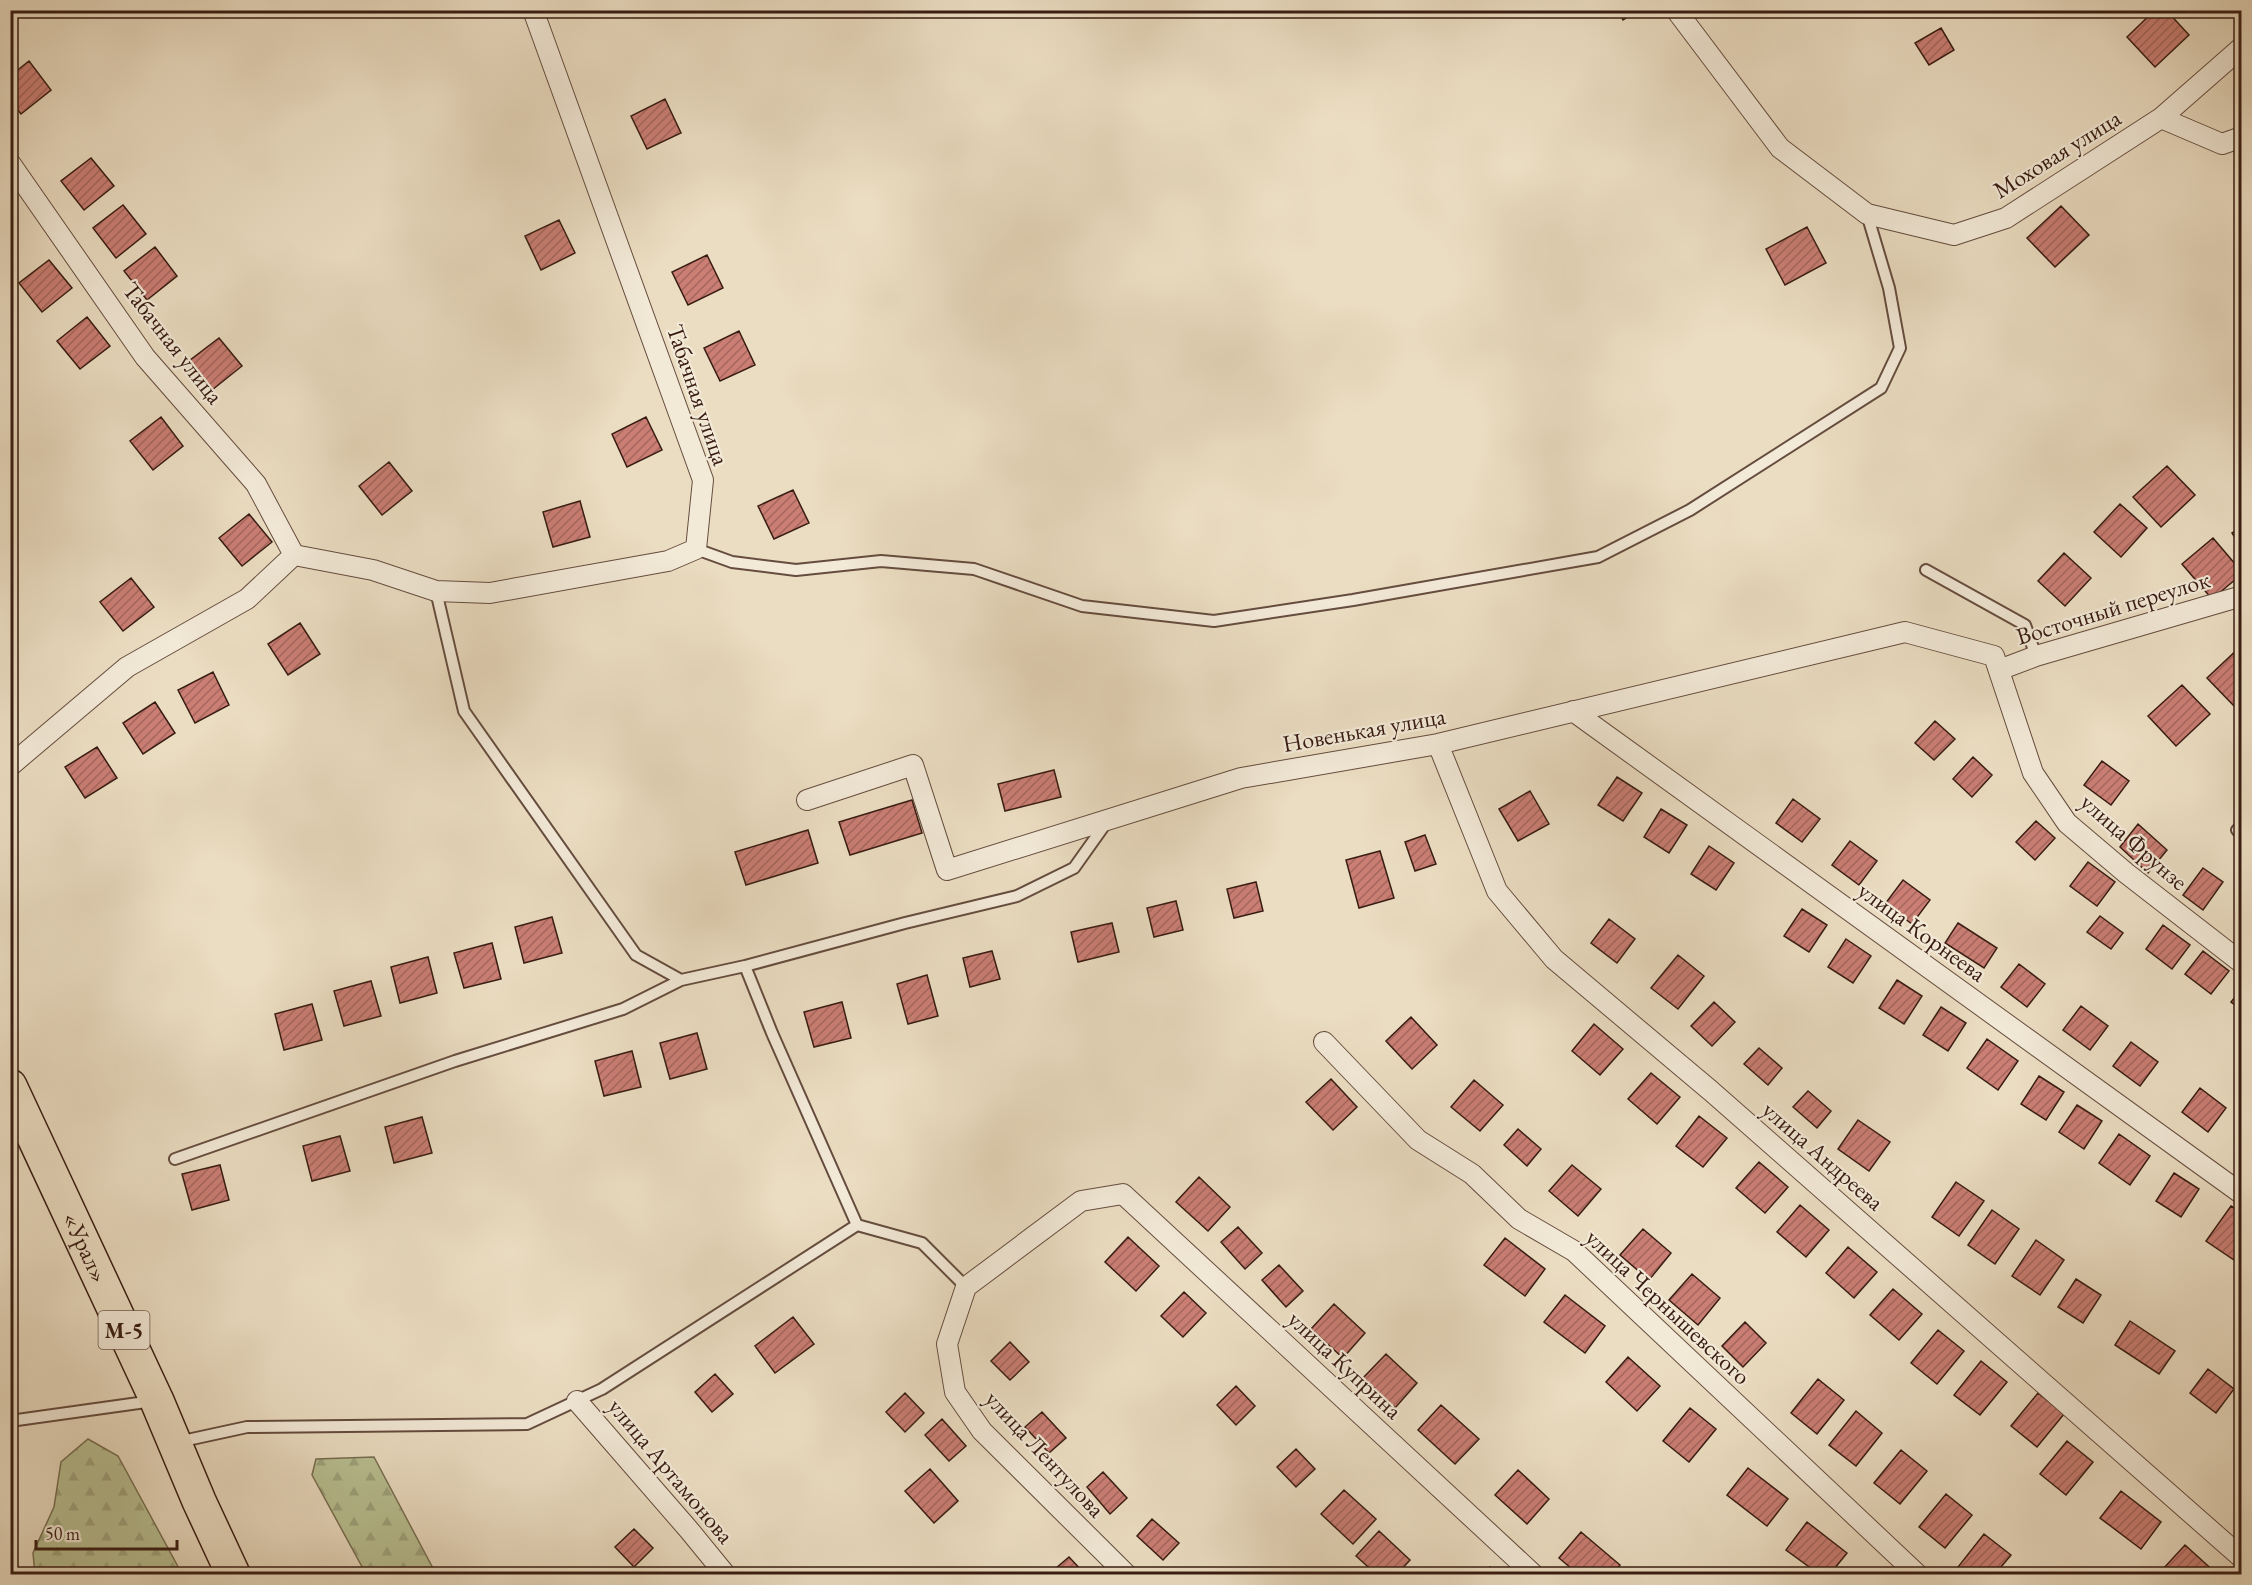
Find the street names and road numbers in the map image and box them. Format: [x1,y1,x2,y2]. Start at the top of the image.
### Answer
street label: Моховая улица [1987,102,2127,205]
street label: Табачная улица [116,275,231,411]
street label: Табачная улица [660,320,737,470]
street label: Восточный переулок [2012,563,2214,652]
street label: Новенькая улица [1280,700,1448,759]
street label: улица Фрунзе [2074,786,2195,897]
street label: улица Корнеева [1852,875,1993,989]
street label: улица Андреева [1756,1094,1891,1217]
street label: «Урал» [56,1207,116,1288]
street label: улица Чернышевского [1579,1222,1758,1391]
street label: улица Куприна [1282,1304,1409,1426]
road number: М-5 [98,1311,150,1349]
street label: улица Лентулова [979,1384,1112,1524]
street label: улица Артамонова [602,1392,741,1550]

